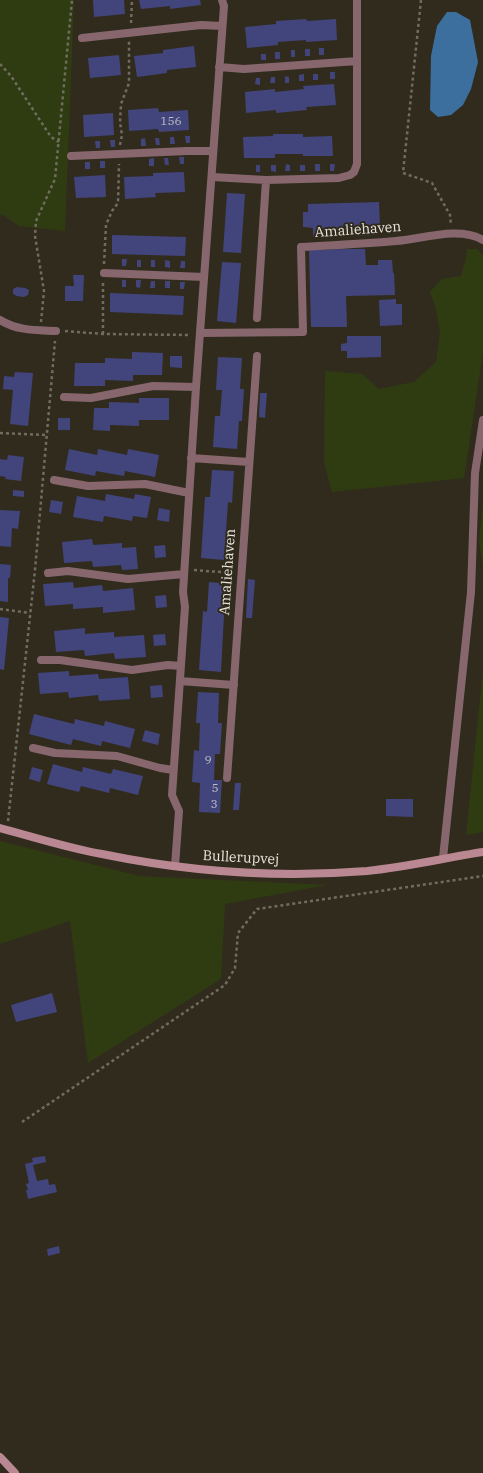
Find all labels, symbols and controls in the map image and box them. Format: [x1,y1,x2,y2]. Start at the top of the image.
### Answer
house number: 156 [160,115,182,129]
street label: Amaliehaven [314,219,402,241]
street label: Amaliehaven [217,528,239,616]
house number: 9 [204,754,212,768]
house number: 5 [211,782,219,796]
house number: 3 [210,798,218,812]
street label: Bullerupvej [202,848,280,868]

